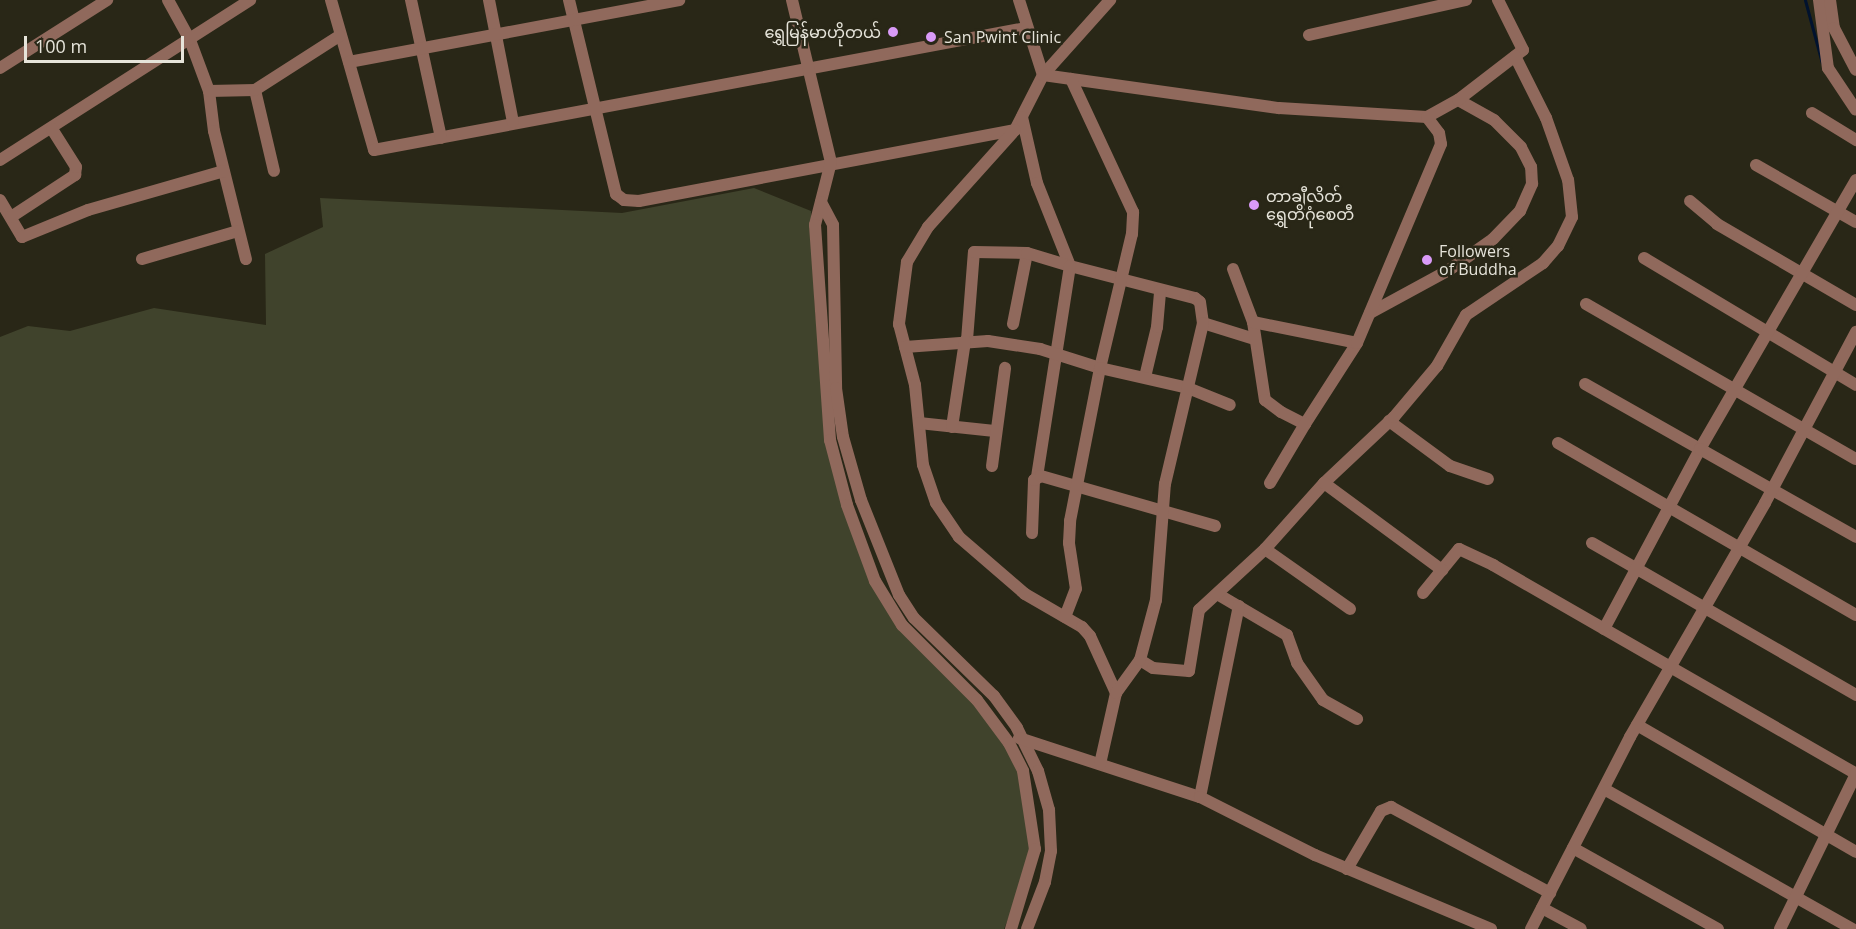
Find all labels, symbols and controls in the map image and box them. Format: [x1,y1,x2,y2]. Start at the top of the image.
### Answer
place label: ရွှေမြန်မာဟိုတယ် [764,22,881,42]
scale bar [27,24,188,62]
marker: ရွှေမြန်မာဟိုတယ် [886,25,900,39]
place label: San Pwint Clinic [944,27,1061,47]
marker: San Pwint Clinic [922,28,940,46]
text: 100 m [35,34,87,58]
place label: တာချီလိတ် ရွှေတိဂုံစေတီ [1266,186,1354,224]
marker: တာချီလိတ် ရွှေတိဂုံစေတီ [1247,198,1261,212]
place label: Followers of Buddha [1439,241,1517,279]
marker: Followers of Buddha [1420,253,1434,267]

